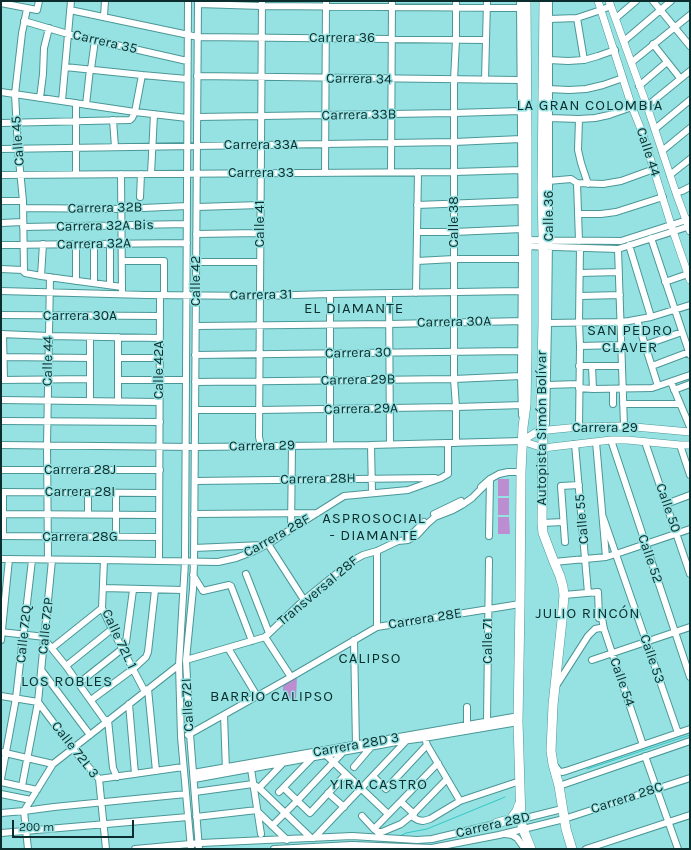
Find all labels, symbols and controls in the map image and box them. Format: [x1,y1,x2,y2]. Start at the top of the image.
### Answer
street label: Carrera 35 [71,26,139,58]
street label: Carrera 36 [309,30,375,46]
street label: Carrera 34 [326,70,392,88]
district label: LA GRAN COLOMBIA [517,97,663,115]
street label: Carrera 33B [321,106,397,124]
street label: Calle 45 [8,115,28,167]
street label: Calle 44 [632,125,664,179]
street label: Carrera 33A [224,137,298,153]
street label: Carrera 33 [228,165,294,181]
street label: Calle 36 [541,191,557,241]
street label: Calle 38 [446,196,462,248]
street label: Carrera 32B [67,199,143,217]
street label: Calle 41 [252,200,268,248]
street label: Carrera 32A Bis [56,217,154,235]
street label: Carrera 32A [57,235,131,253]
street label: Calle 42 [188,256,204,306]
street label: Carrera 31 [230,286,292,304]
district label: EL DIAMANTE [304,300,404,318]
street label: Carrera 30A [43,308,117,324]
street label: Carrera 30A [417,313,491,331]
district label: SAN PEDRO CLAVER [587,322,673,357]
street label: Calle 44 [39,336,57,386]
street label: Calle 42A [151,341,167,399]
street label: Carrera 30 [325,344,391,362]
street label: Autopista Simón Bolívar [534,351,550,505]
street label: Carrera 29B [321,371,395,389]
street label: Carrera 29A [324,400,398,418]
street label: Carrera 29 [572,420,638,436]
street label: Carrera 29 [229,437,295,455]
street label: Carrera 28J [44,462,116,478]
street label: Carrera 28H [280,470,356,488]
street label: Calle 50 [652,481,684,535]
street label: Carrera 28I [45,484,115,500]
street label: Calle 55 [571,493,593,545]
district label: ASPROSOCIAL - DIAMANTE [322,510,426,545]
street label: Carrera 28F [241,511,313,561]
street label: Carrera 28G [42,529,118,545]
street label: Calle 52 [634,532,666,586]
street label: Transversal 28F [274,552,362,630]
street label: Calle 72P [35,597,57,655]
street label: Calle 72Q [13,604,35,664]
street label: Carrera 28E [387,605,463,633]
district label: JULIO RINCÓN [535,605,641,623]
street label: Calle 72L 1 [98,607,140,671]
street label: Calle 71 [480,618,496,664]
street label: Calle 53 [636,632,668,686]
district label: CALIPSO [338,650,402,668]
street label: Calle 54 [606,655,638,709]
district label: LOS ROBLES [21,673,113,691]
street label: Calle 72I [178,678,198,732]
district label: BARRIO CALIPSO [210,688,334,706]
street label: Calle 72L 3 [48,718,102,782]
street label: Carrera 28D 3 [312,729,400,761]
district label: YIRA CASTRO [330,776,428,794]
street label: Carrera 28C [589,778,665,818]
street label: Carrera 28D [454,808,532,842]
scale bar [14,812,136,838]
text: 200 m [19,820,54,834]

